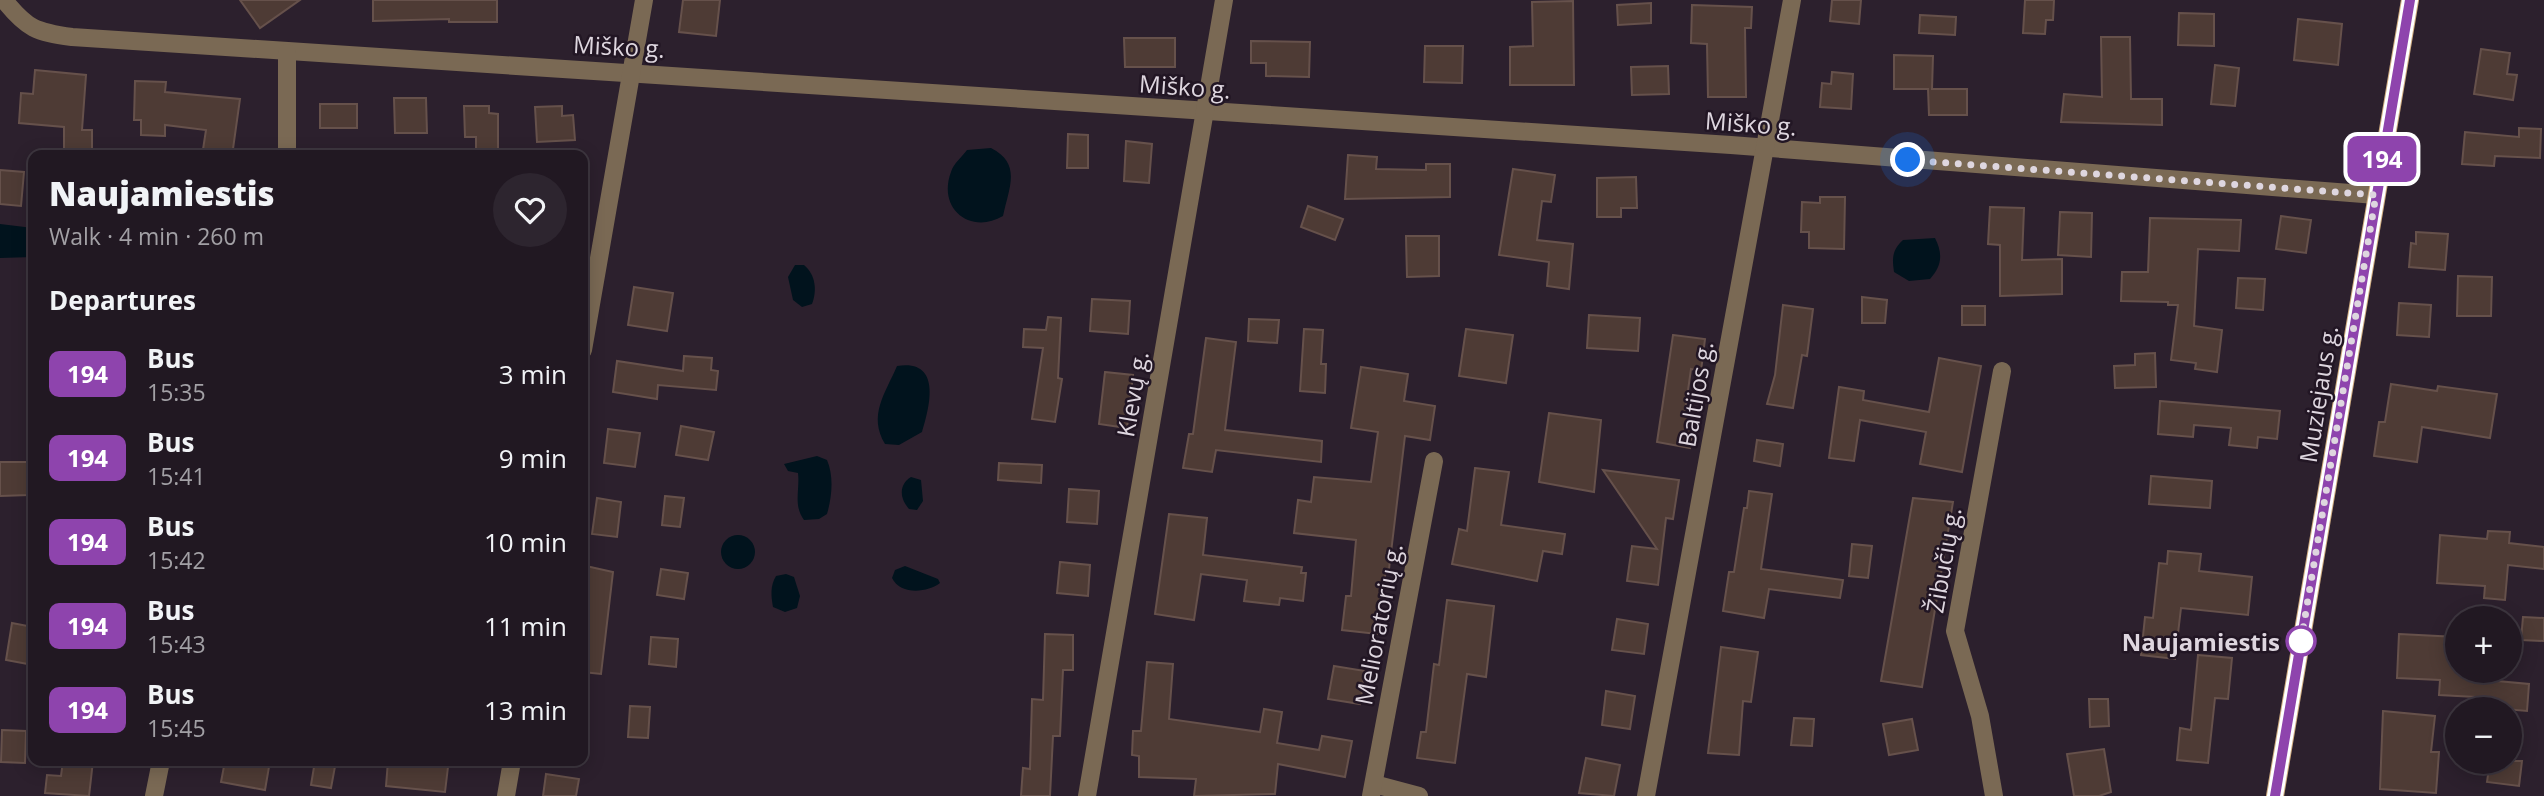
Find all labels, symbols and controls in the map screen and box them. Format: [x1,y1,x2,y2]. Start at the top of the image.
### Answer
street label: Miško g. [572,27,666,65]
street label: Miško g. [1138,66,1232,106]
street label: Miško g. [1704,103,1798,143]
line badge: 194 [2342,136,2422,182]
your location [1890,142,1925,177]
text: 194 [2361,142,2403,175]
text: Naujamiestis [49,171,275,216]
button: heart [493,173,567,247]
text: Walk · 4 min · 260 m [49,220,264,252]
text: Departures [49,282,196,318]
street label: Muziejaus g. [2291,323,2345,465]
street label: Baltijos g. [1669,338,1721,450]
text: Bus [147,340,194,376]
street label: Klevų g. [1108,349,1156,439]
text: 3 min [499,356,567,392]
text: 194 [67,357,108,390]
text: 15:35 [147,376,206,408]
text: Bus [147,424,194,460]
text: 9 min [499,440,567,476]
text: 194 [67,441,108,474]
text: 15:41 [147,460,206,492]
street label: Žibučių g. [1917,504,1969,616]
text: Bus [147,508,194,544]
text: 10 min [484,524,567,560]
text: 194 [67,525,108,558]
street label: Melioratorių g. [1346,540,1410,708]
text: 15:42 [147,544,206,576]
text: Bus [147,592,194,628]
map controls [2445,606,2522,774]
button: + [2445,606,2522,683]
text: 11 min [484,608,567,644]
text: 194 [67,609,108,642]
place label: Naujamiestis [2122,625,2280,658]
marker: Naujamiestis [2286,626,2316,656]
text: 15:43 [147,628,206,660]
text: Bus [147,676,194,712]
text: 13 min [484,692,567,728]
text: 194 [67,693,108,726]
button: − [2445,697,2522,774]
text: 15:45 [147,712,206,744]

